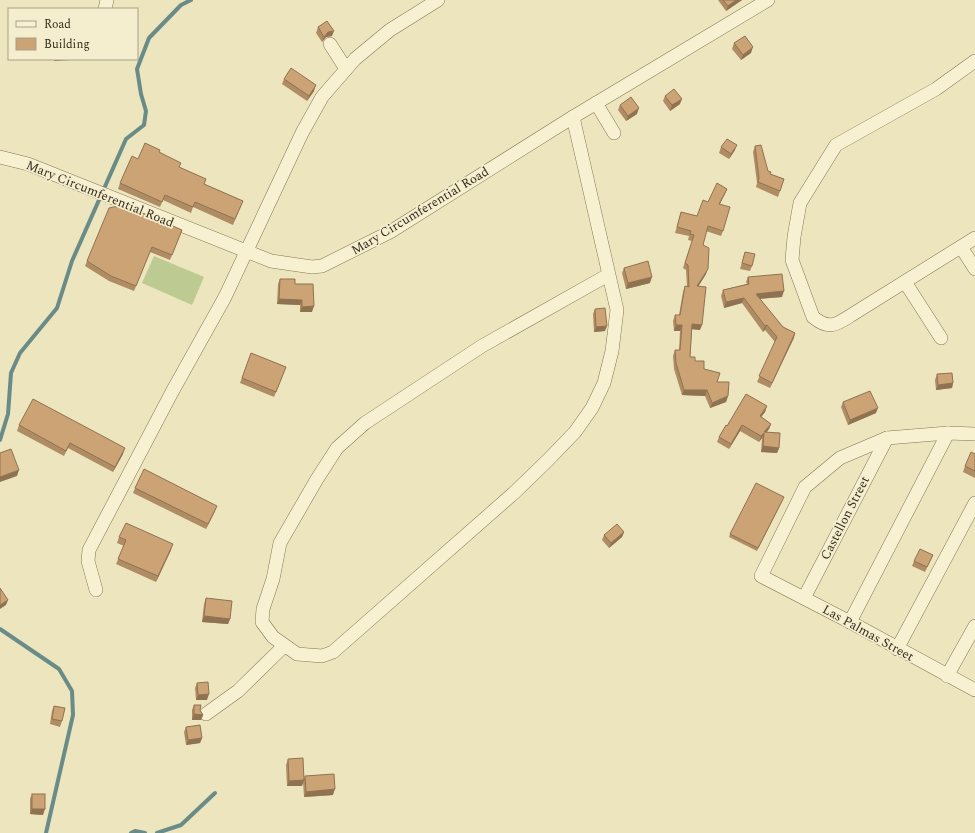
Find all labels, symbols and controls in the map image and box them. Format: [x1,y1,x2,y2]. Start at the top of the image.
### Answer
legend [8,8,138,60]
text: Road [44,15,71,34]
text: Building [44,35,90,54]
street label: Mary Circumferential Road [23,155,177,233]
street label: Mary Circumferential Road [347,162,493,260]
street label: Castellon Street [815,472,875,563]
street label: Las Palmas Street [819,600,918,667]

